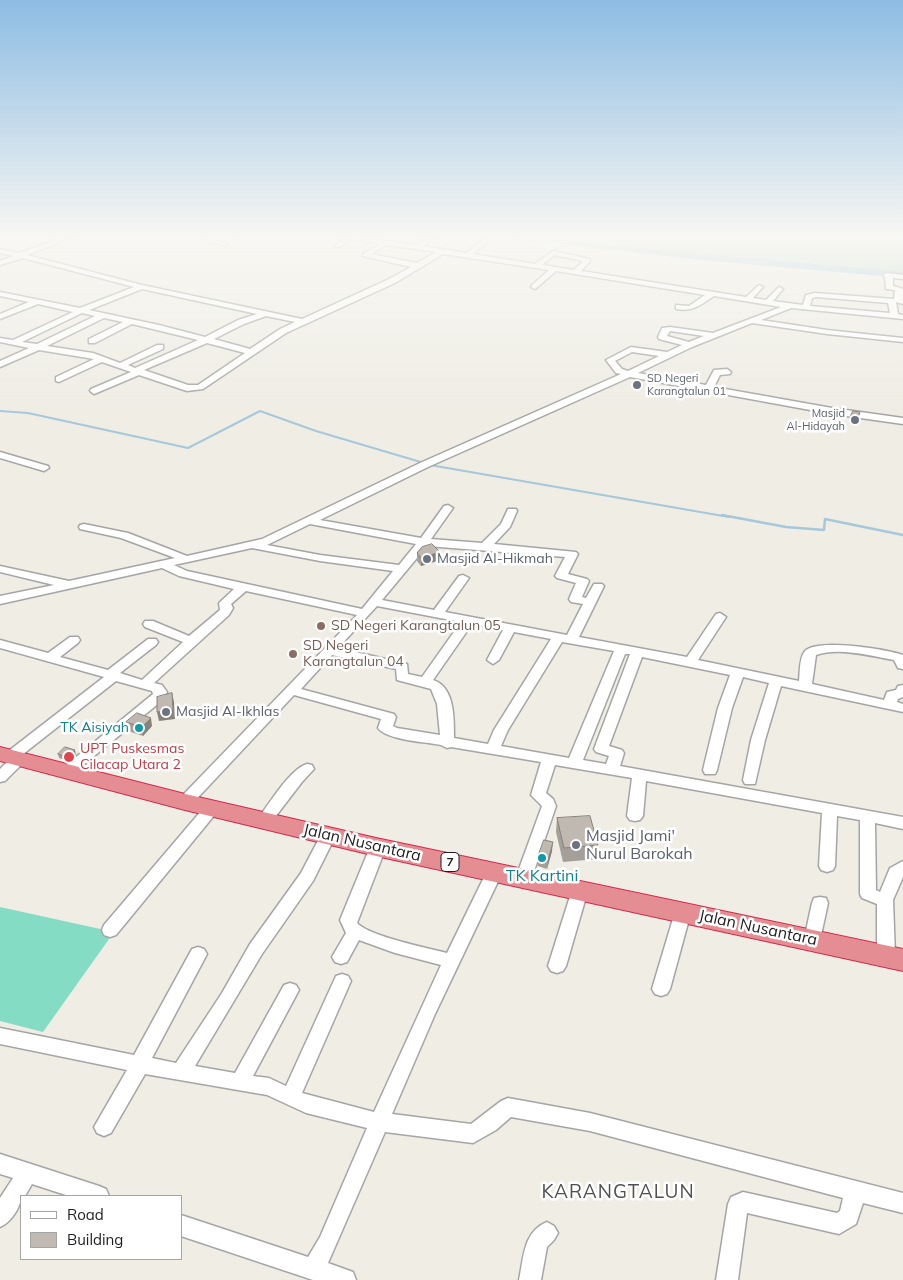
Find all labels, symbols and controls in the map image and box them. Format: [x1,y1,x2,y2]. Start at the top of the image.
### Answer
place label: SD Negeri Karangtalun 01 [647,372,726,398]
marker: SD Negeri Karangtalun 01 [631,379,643,391]
place label: Masjid Al-Hidayah [787,407,845,433]
marker: Masjid Al-Hidayah [849,414,861,426]
place label: Masjid Al-Hikmah [437,551,553,567]
marker: Masjid Al-Hikmah [421,553,433,565]
place label: SD Negeri Karangtalun 05 [331,618,501,634]
marker: SD Negeri Karangtalun 05 [315,620,327,632]
place label: SD Negeri Karangtalun 04 [303,638,404,670]
marker: SD Negeri Karangtalun 04 [287,648,299,660]
place label: Masjid Al-Ikhlas [176,704,279,720]
marker: Masjid Al-Ikhlas [160,706,172,718]
place label: TK Aisiyah [60,720,129,736]
marker: TK Aisiyah [133,722,145,734]
place label: UPT Puskesmas Cilacap Utara 2 [80,741,184,774]
marker: UPT Puskesmas Cilacap Utara 2 [62,750,76,764]
street label: Jalan Nusantara [301,820,423,866]
place label: Masjid Jami' Nurul Barokah [586,826,693,864]
marker: Masjid Jami' Nurul Barokah [570,839,582,851]
road number: 7 [441,852,459,872]
marker: TK Kartini [536,852,548,864]
place label: TK Kartini [506,866,578,886]
street label: Jalan Nusantara [697,906,819,950]
district label: KARANGTALUN [540,1181,696,1203]
legend [20,1195,182,1260]
text: Road [67,1205,104,1224]
text: Building [67,1230,123,1249]

